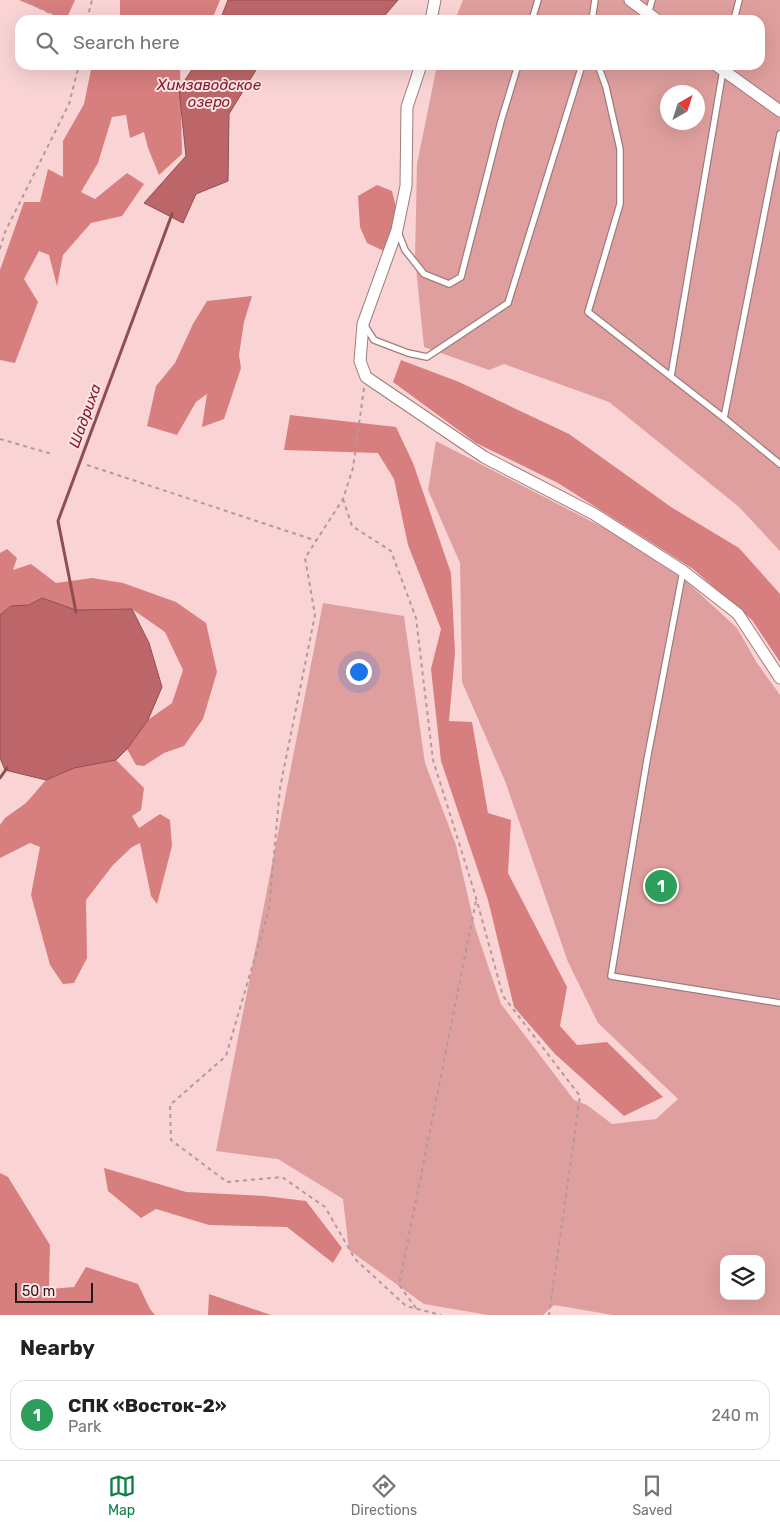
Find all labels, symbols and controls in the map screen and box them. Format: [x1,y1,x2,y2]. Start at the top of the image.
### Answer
search box [15,15,765,70]
icon: search [33,29,61,57]
text: Search here [73,31,180,54]
water label: Химзаводское озеро [156,76,262,111]
north arrow [660,85,705,130]
water label: Шадриха [65,381,105,450]
your location [346,659,372,685]
pin: 1 [645,867,677,905]
map controls [720,1255,765,1300]
button: layers [720,1255,765,1300]
scale bar [15,1280,92,1303]
text: 50 m [22,1283,55,1300]
text: Nearby [20,1335,95,1360]
text: СПК «Восток-2» [68,1394,227,1417]
text: 1 [33,1406,41,1425]
text: 240 m [712,1406,759,1425]
text: Park [68,1417,101,1436]
tab: Map [108,1472,136,1519]
tab: Directions [351,1472,417,1519]
tab: Saved [632,1472,672,1519]

